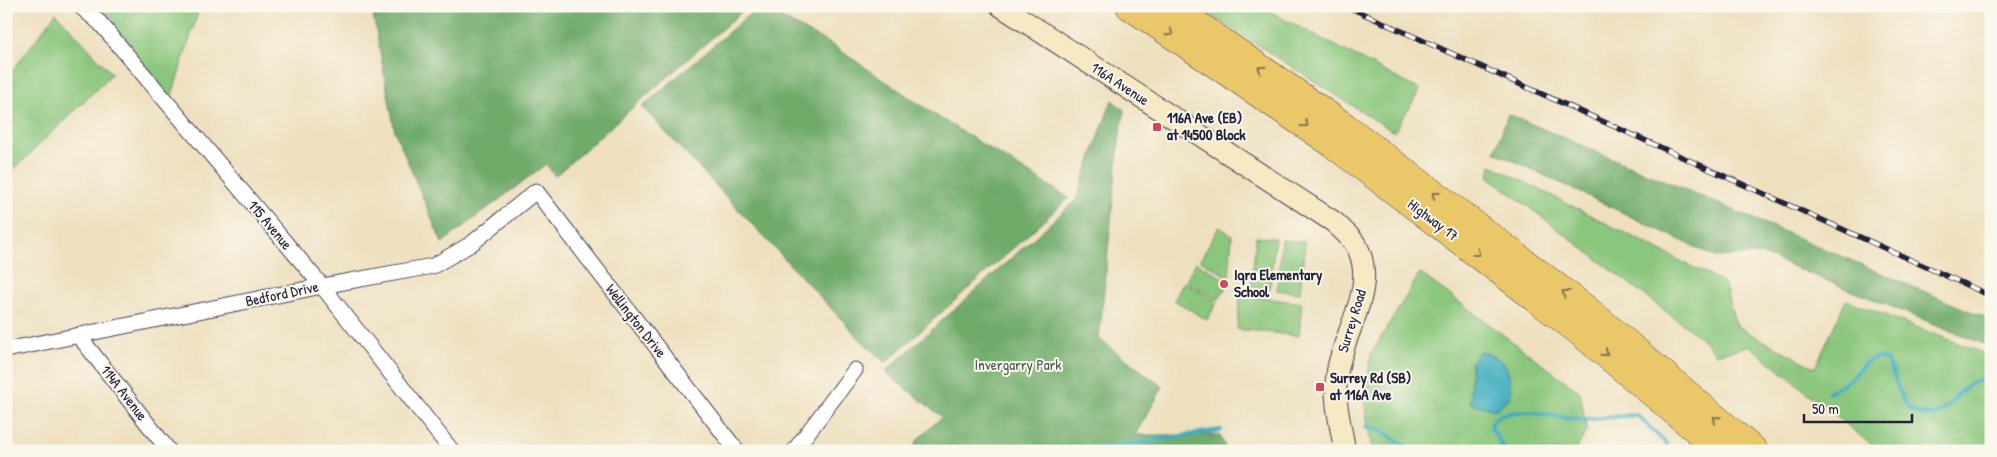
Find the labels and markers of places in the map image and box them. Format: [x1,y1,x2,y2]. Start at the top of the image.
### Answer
place label: 116A Ave (EB) at 14500 Block [1167,107,1246,145]
marker: 116A Ave (EB) at 14500 Block [1151,121,1163,133]
place label: Iqra Elementary School [1234,264,1323,302]
marker: Iqra Elementary School [1218,278,1230,290]
place label: Surrey Rd (SB) at 116A Ave [1330,367,1411,405]
marker: Surrey Rd (SB) at 116A Ave [1314,381,1326,393]

